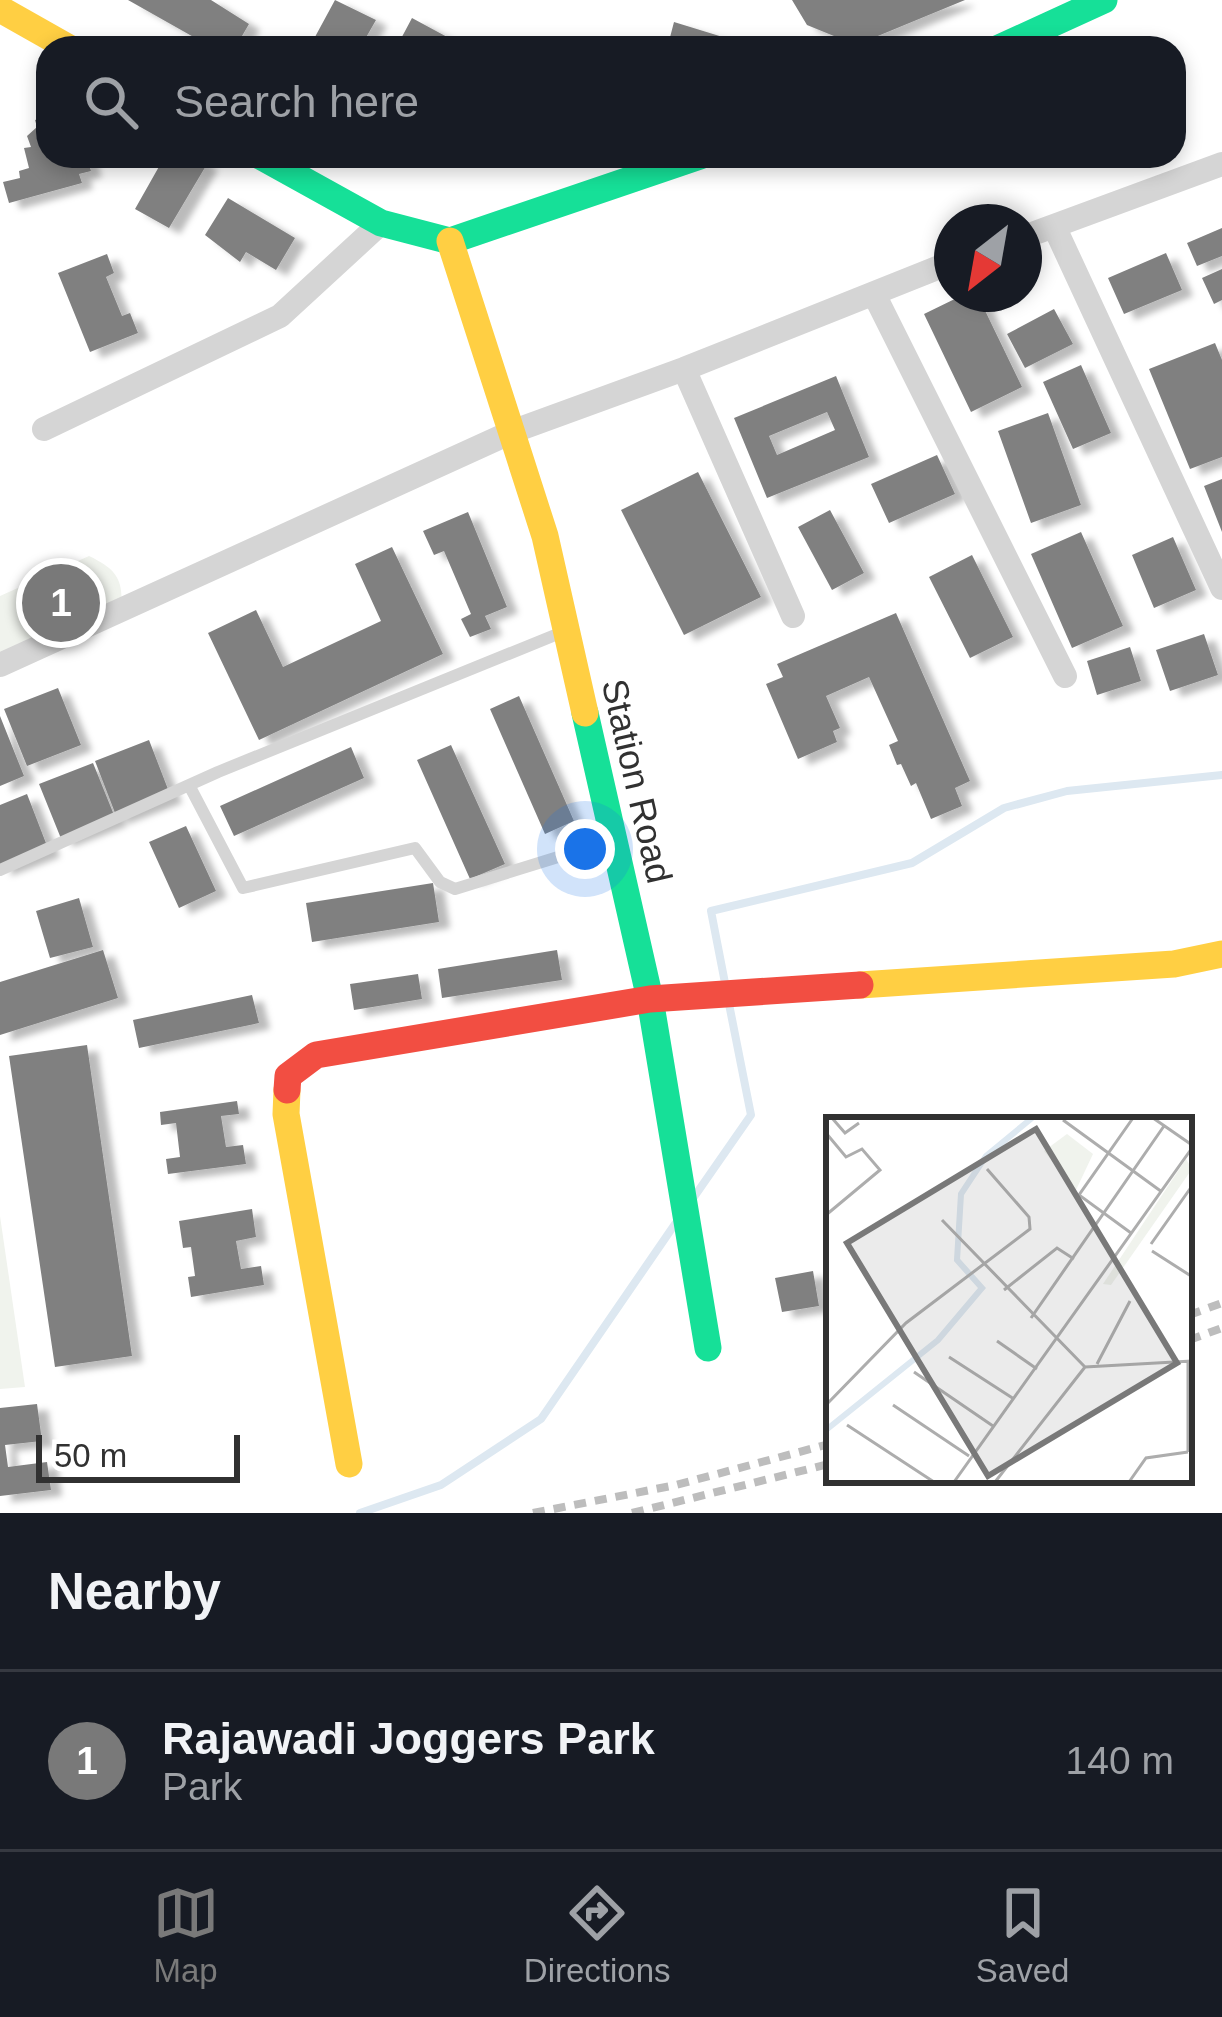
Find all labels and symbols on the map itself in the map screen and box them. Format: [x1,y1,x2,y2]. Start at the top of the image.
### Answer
north arrow [934,204,1042,312]
pin: 1 [22,558,100,648]
street label: Station Road [594,675,680,887]
your location [555,819,615,879]
inset map [826,1117,1192,1483]
scale bar [36,1429,240,1482]

